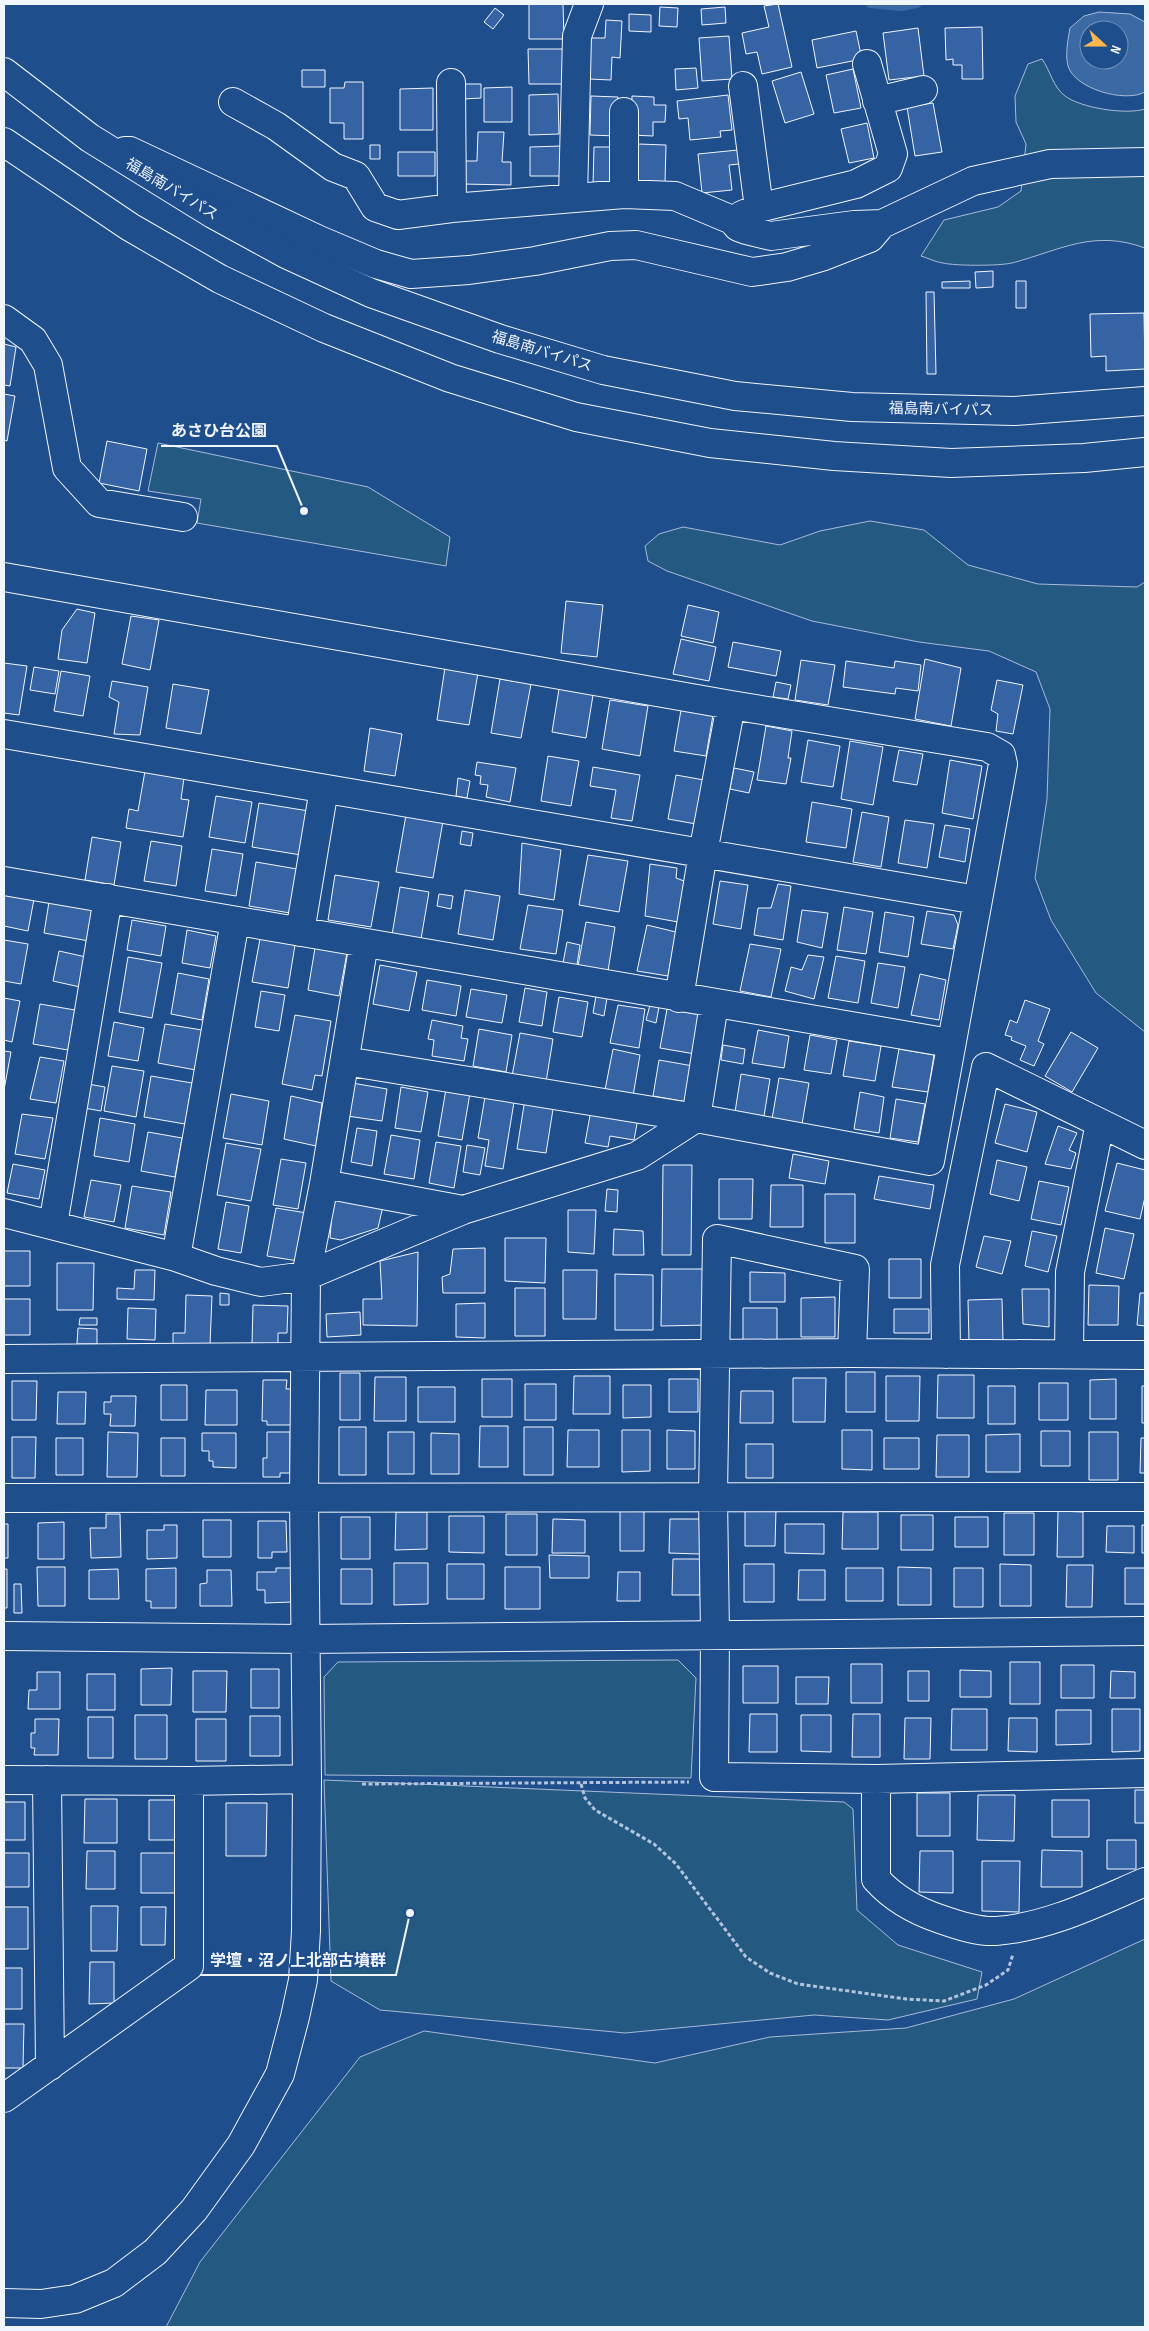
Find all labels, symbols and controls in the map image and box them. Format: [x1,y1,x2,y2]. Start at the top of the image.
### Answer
north arrow [1079,20,1129,70]
text: N [1106,43,1125,56]
street label: 福島南バイパス [122,154,222,225]
street label: 福島南バイパス [489,327,595,376]
street label: 福島南バイパス [888,399,994,420]
callout: あさひ台公園 [161,415,277,446]
text: あさひ台公園 [171,422,267,441]
callout: 学壇・沼ノ上北部古墳群 [200,1944,396,1975]
text: 学壇・沼ノ上北部古墳群 [210,1952,386,1971]

